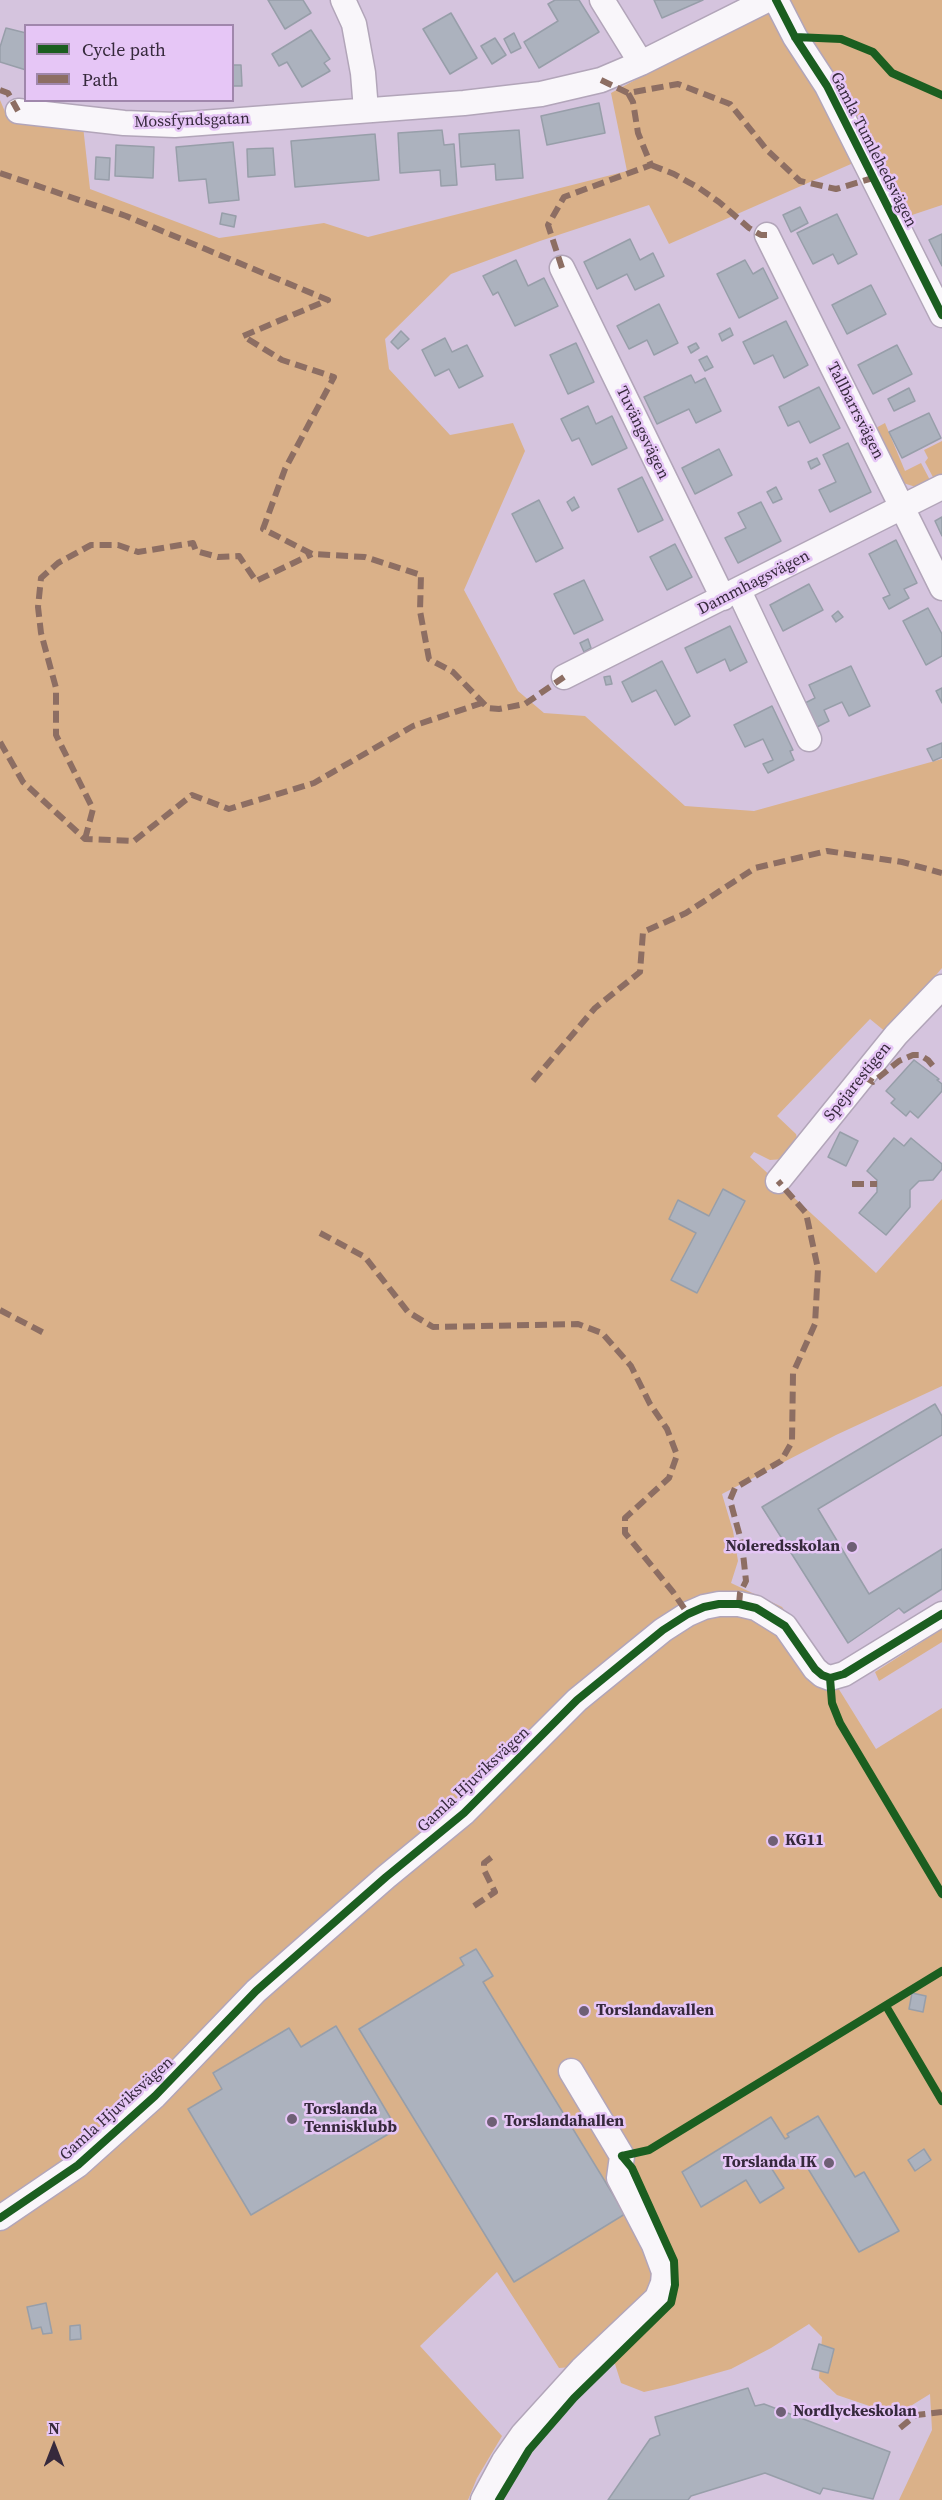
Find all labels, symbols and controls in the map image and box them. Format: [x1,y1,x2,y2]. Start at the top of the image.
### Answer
legend [24,24,234,102]
text: Cycle path [82,37,166,62]
text: Path [82,67,118,92]
street label: Gamla Tumlehedsvägen [826,69,920,231]
street label: Mossfyndsgatan [134,109,250,133]
street label: Tallbarrsvägen [822,359,888,463]
street label: Tuvängsvägen [611,383,673,483]
street label: Dammhagsvägen [695,547,813,619]
street label: Spejarestigen [820,1039,896,1125]
place label: Noleredsskolan [726,1537,840,1557]
marker: Noleredsskolan [845,1540,859,1554]
street label: Gamla Hjuviksvägen [414,1723,534,1837]
place label: KG11 [785,1831,824,1851]
marker: KG11 [766,1834,780,1848]
place label: Torslandavallen [596,2001,714,2021]
marker: Torslandavallen [577,2004,591,2018]
street label: Gamla Hjuviksvägen [56,2053,178,2165]
place label: Torslanda Tennisklubb [304,2100,397,2138]
marker: Torslanda Tennisklubb [285,2112,299,2126]
place label: Torslandahallen [504,2112,624,2132]
marker: Torslandahallen [485,2115,499,2129]
place label: Torslanda IK [723,2153,817,2173]
marker: Torslanda IK [822,2156,836,2170]
place label: Nordlyckeskolan [793,2402,917,2422]
marker: Nordlyckeskolan [774,2405,788,2419]
north arrow [24,2416,84,2476]
text: N [48,2417,60,2439]

